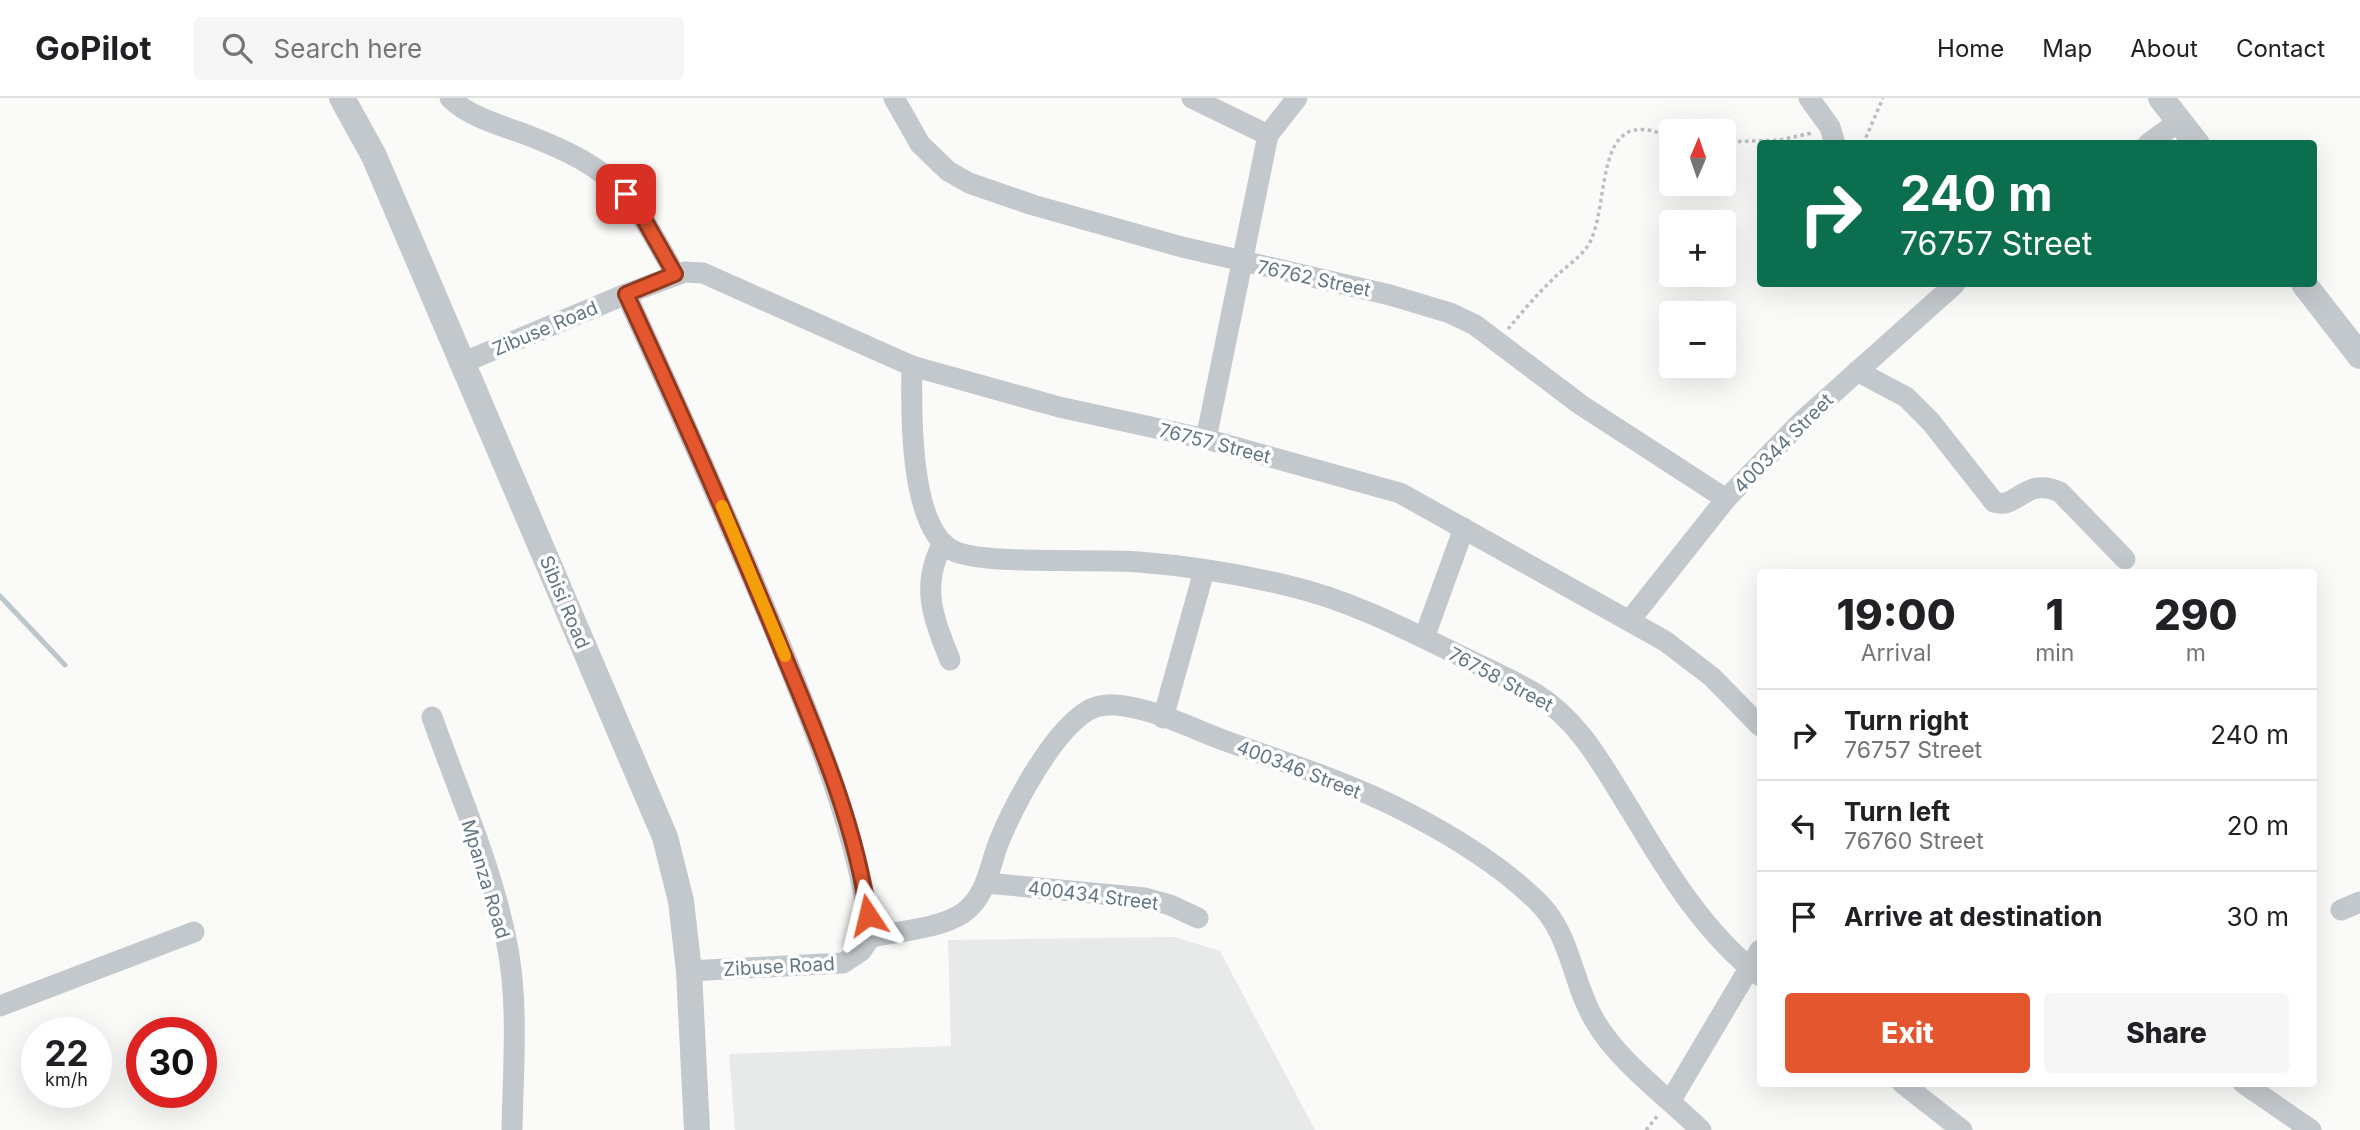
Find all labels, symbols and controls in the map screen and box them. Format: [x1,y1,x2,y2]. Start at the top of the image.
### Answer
search box [194,17,684,80]
text: GoPilot [35,28,152,68]
icon: search [218,29,256,67]
text: Search here [274,33,422,64]
text: Home [1937,34,2004,63]
text: Map [2042,34,2092,63]
text: About [2130,34,2198,63]
text: Contact [2236,34,2325,63]
north arrow [1659,119,1736,196]
map controls [1659,119,1736,378]
pin [596,164,656,224]
text: 240 m [1900,164,2053,223]
icon: right [1785,168,1876,259]
icon: arrive [607,175,645,213]
button: + [1659,210,1736,287]
text: 76757 Street [1900,224,2092,263]
street label: 76762 Street [1255,255,1373,302]
street label: Zibuse Road [489,296,601,361]
button: − [1659,301,1736,378]
street label: 400344 Street [1729,389,1838,498]
street label: 76757 Street [1157,419,1273,468]
street label: Sibisi Road [535,552,594,652]
text: 19:00 [1836,589,1956,640]
text: 1 [2046,589,2064,640]
text: 290 [2154,589,2238,640]
text: Arrival [1861,639,1931,667]
text: min [2035,639,2074,667]
text: m [2186,639,2206,667]
street label: 76758 Street [1445,642,1557,717]
text: Turn right [1844,705,1969,736]
icon: right [1785,716,1823,754]
text: 240 m [2210,719,2289,750]
street label: 400346 Street [1234,735,1364,804]
text: 76757 Street [1844,736,1982,764]
text: Turn left [1844,796,1950,827]
icon: left [1785,807,1823,845]
text: 20 m [2227,810,2289,841]
street label: Mpanza Road [457,817,515,941]
text: 76760 Street [1844,827,1984,855]
street label: 400434 Street [1026,876,1160,915]
position arrow [831,878,905,952]
icon: arrive [1785,898,1823,936]
text: Arrive at destination [1844,901,2103,932]
text: 30 m [2226,901,2289,932]
street label: Zibuse Road [723,952,835,981]
button: Exit [1785,993,2030,1073]
button: Share [2044,993,2289,1073]
speed limit sign: 30 [126,1017,217,1108]
text: 22 [44,1032,89,1074]
text: km/h [45,1069,88,1090]

